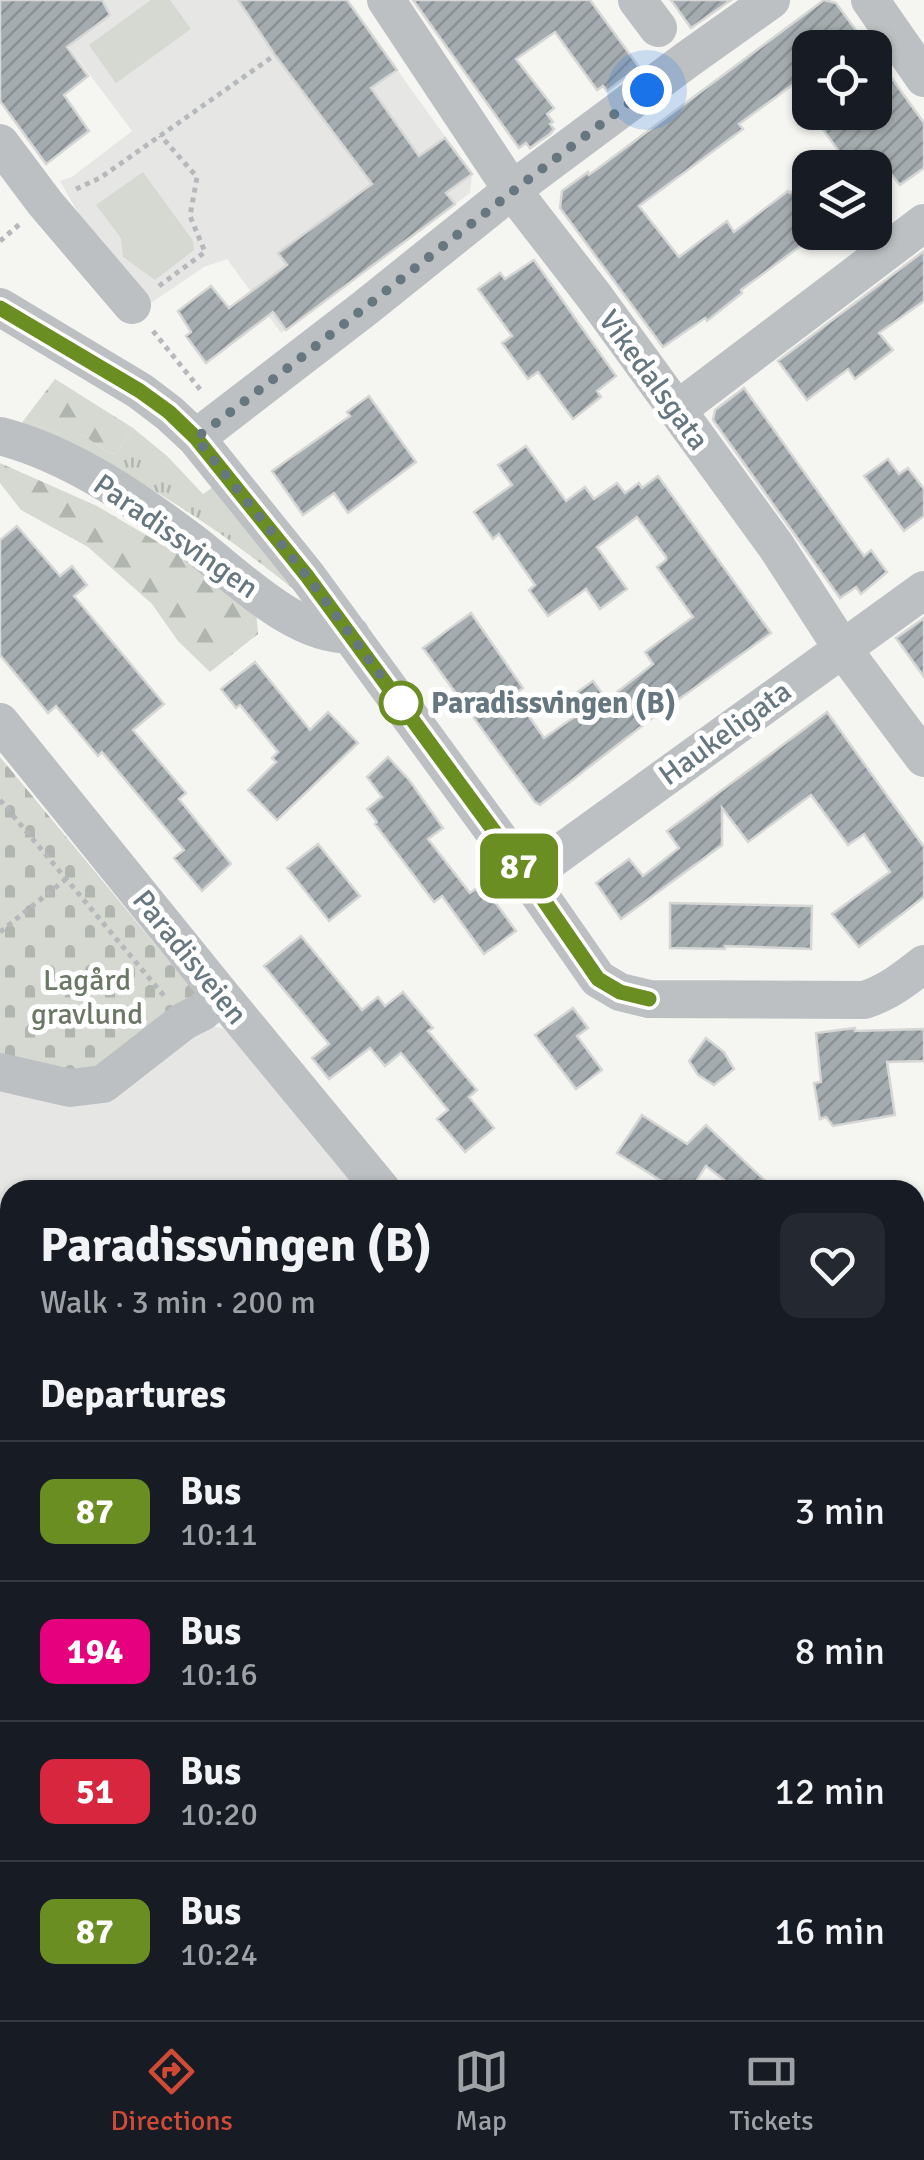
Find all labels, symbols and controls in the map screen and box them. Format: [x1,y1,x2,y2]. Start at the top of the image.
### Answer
map controls [792,30,892,250]
button: locate [792,30,892,130]
your location [622,65,672,115]
button: layers [792,150,892,250]
street label: Vikedalsgata [590,303,717,458]
street label: Paradissvingen [86,466,265,607]
street label: Haukeligata [652,673,799,794]
marker: Paradissvingen (B) [380,682,422,724]
place label: Paradissvingen (B) [431,685,676,722]
line badge: 87 [474,834,564,898]
text: 87 [500,845,538,888]
street label: Paradisveien [124,883,255,1032]
park label: Lagård gravlund [31,962,143,1033]
button: heart [780,1213,885,1318]
text: Paradissvingen (B) [40,1216,432,1275]
text: Walk · 3 min · 200 m [40,1283,316,1322]
text: Departures [40,1371,226,1418]
text: Bus [180,1468,241,1515]
text: 3 min [795,1488,885,1535]
text: 87 [76,1490,114,1533]
text: 10:11 [180,1515,258,1554]
text: Bus [180,1608,241,1655]
text: 8 min [795,1628,885,1675]
text: 194 [67,1630,123,1673]
text: 10:16 [180,1655,258,1694]
text: Bus [180,1748,241,1795]
text: 12 min [774,1768,885,1815]
text: 51 [76,1770,114,1813]
text: 10:20 [180,1795,258,1834]
text: Bus [180,1888,241,1935]
text: 16 min [774,1908,885,1955]
text: 87 [76,1910,114,1953]
text: 10:24 [180,1935,258,1974]
tab: Directions [110,2044,233,2138]
tab: Map [454,2044,509,2138]
tab: Tickets [729,2044,814,2138]

